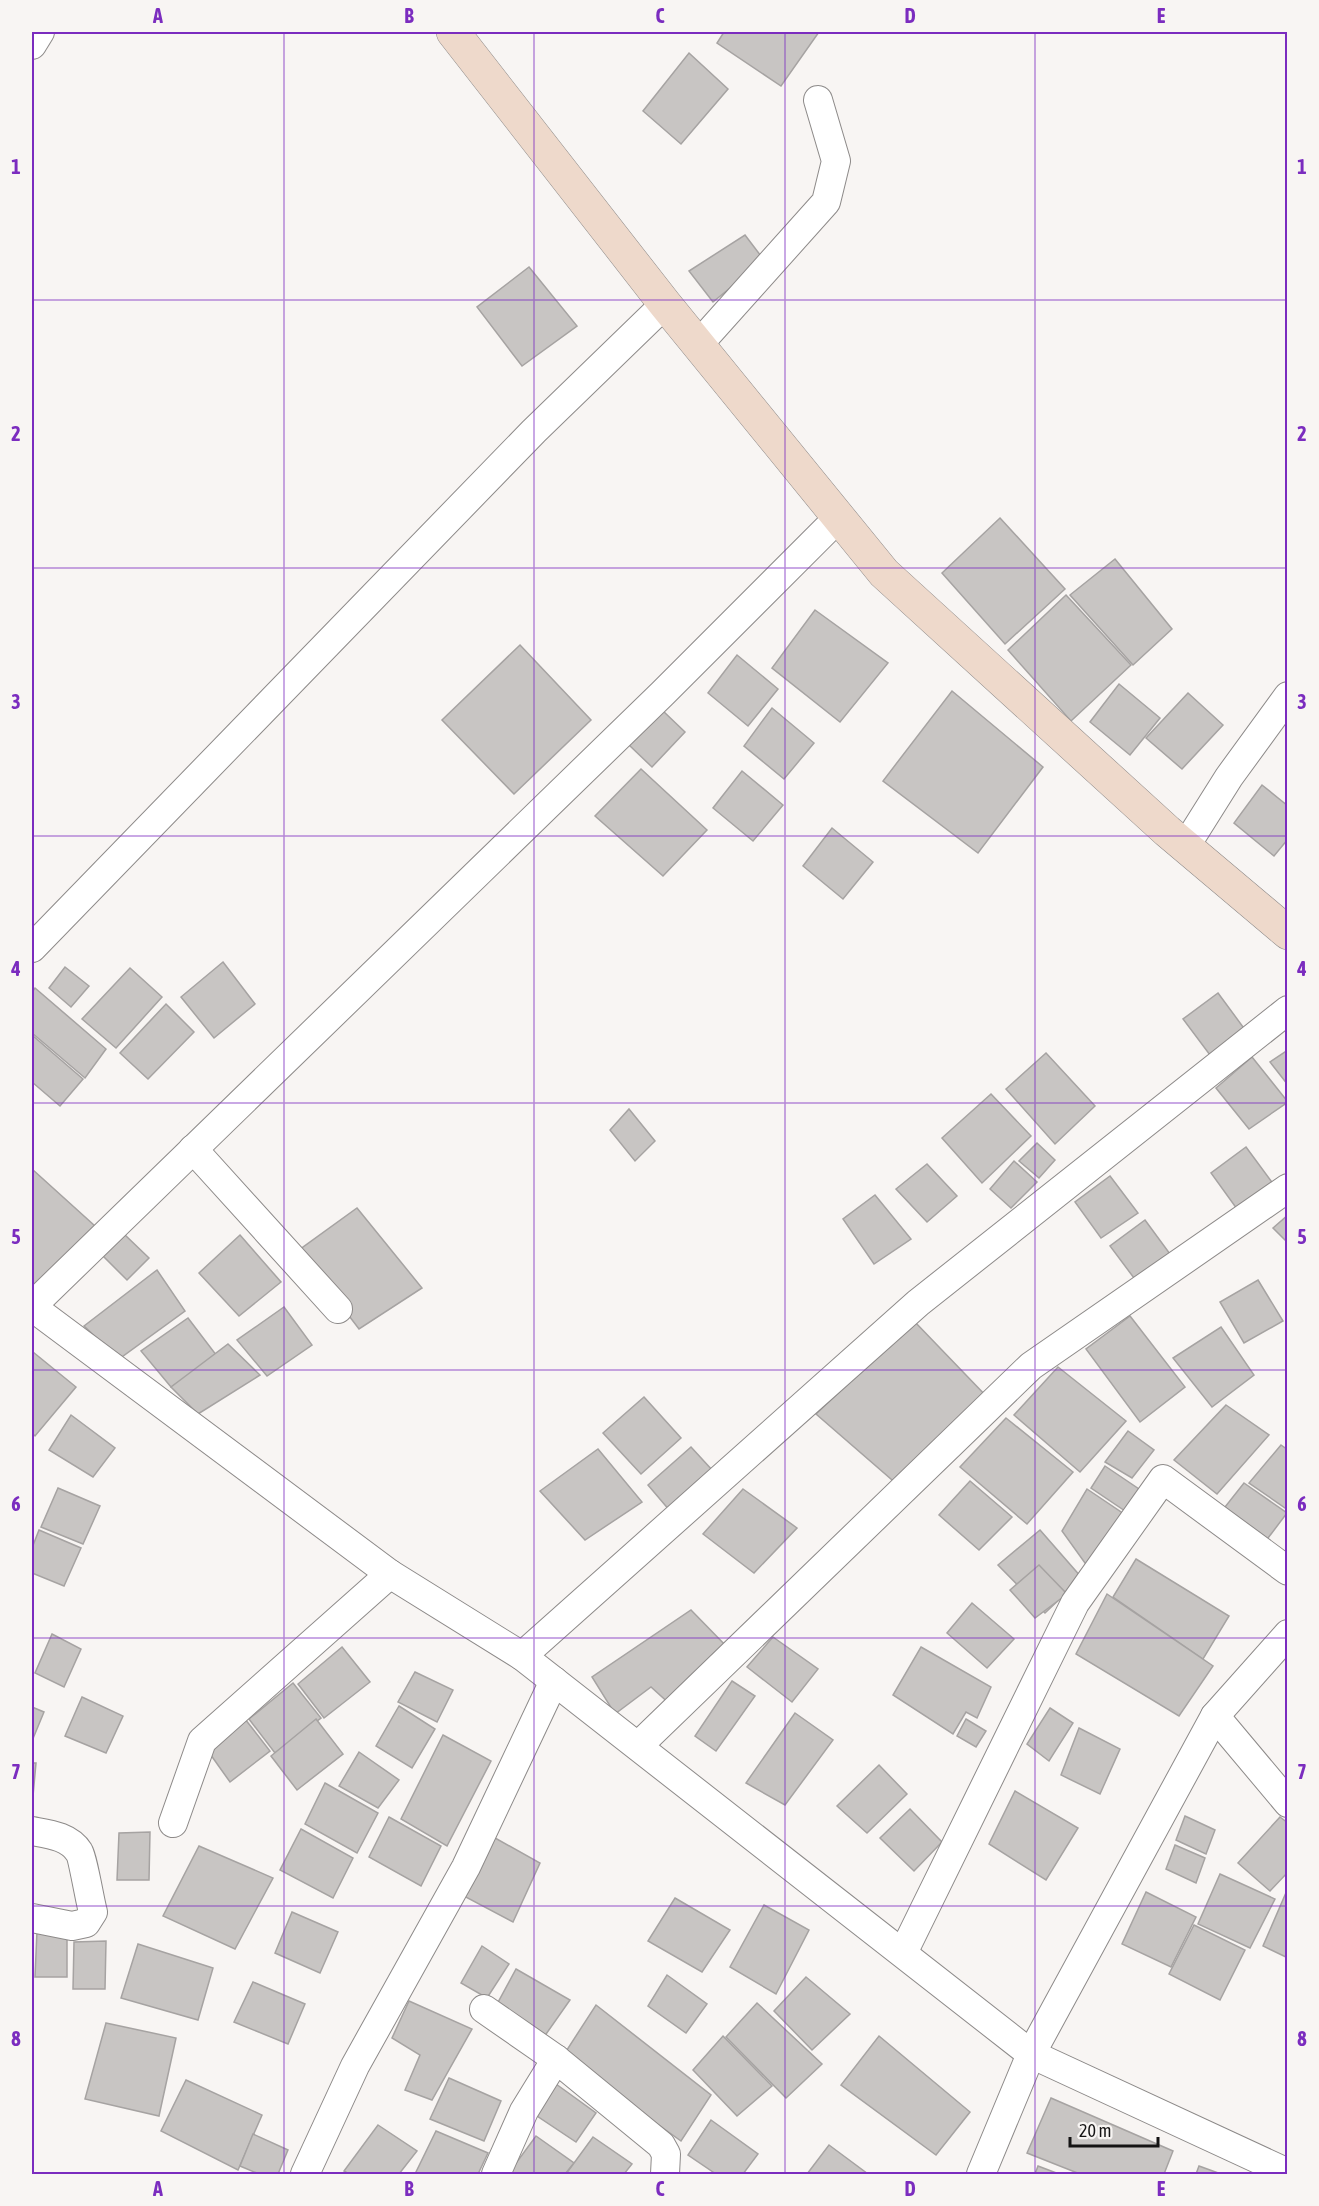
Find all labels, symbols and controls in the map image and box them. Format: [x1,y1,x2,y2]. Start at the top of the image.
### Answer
text: A [152,4,163,27]
text: B [404,4,414,27]
text: C [656,4,665,27]
text: D [904,4,916,27]
text: E [1157,4,1166,27]
text: 1 [11,155,21,178]
text: 1 [1297,155,1307,178]
text: 2 [11,422,21,445]
text: 2 [1297,422,1307,445]
text: 3 [11,690,21,713]
text: 3 [1297,690,1307,713]
text: 4 [10,957,21,980]
text: 4 [1296,957,1307,980]
text: 5 [11,1225,21,1248]
text: 5 [1297,1225,1307,1248]
text: 6 [11,1492,21,1515]
text: 6 [1297,1492,1307,1515]
text: 7 [11,1760,21,1783]
text: 7 [1297,1760,1307,1783]
text: 8 [11,2027,21,2050]
text: 8 [1297,2027,1307,2050]
scale bar [1070,2110,1158,2148]
text: 20 m [1079,2120,1111,2141]
text: A [152,2177,163,2200]
text: B [404,2177,414,2200]
text: C [656,2177,665,2200]
text: D [904,2177,916,2200]
text: E [1157,2177,1166,2200]

